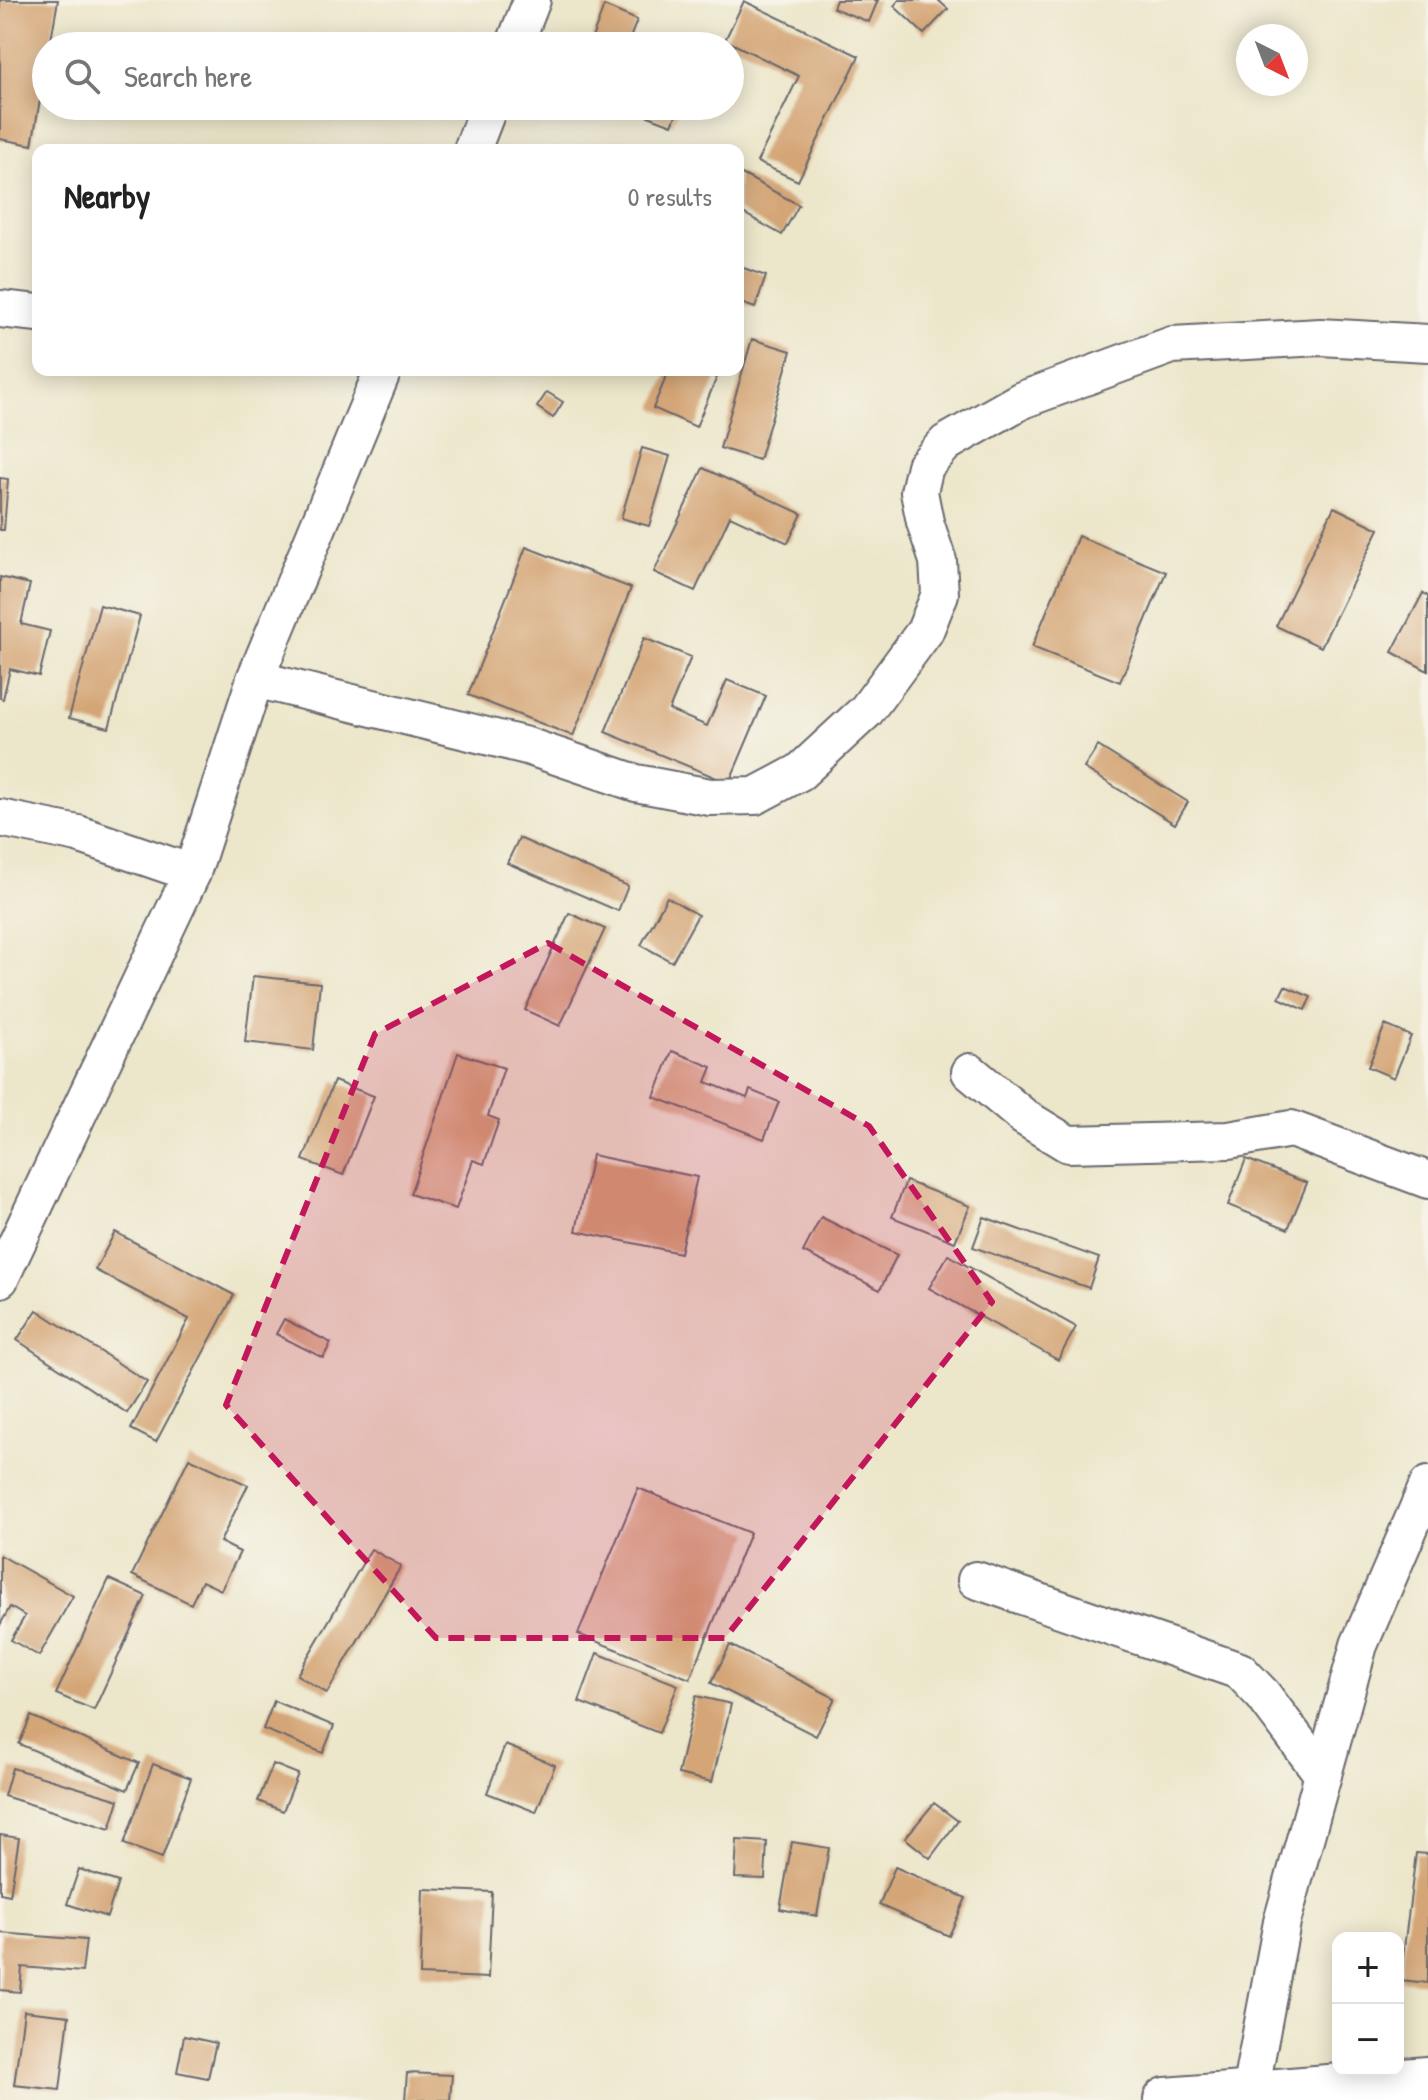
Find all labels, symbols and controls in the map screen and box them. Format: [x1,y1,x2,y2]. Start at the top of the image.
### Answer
north arrow [1236,24,1308,96]
search box [32,32,744,120]
icon: search [60,54,104,98]
text: Search here [124,56,252,96]
text: Nearby [64,173,150,219]
text: 0 results [628,179,712,214]
map controls [1332,1932,1404,2076]
button: + [1332,1932,1404,2004]
button: − [1332,2004,1404,2076]

